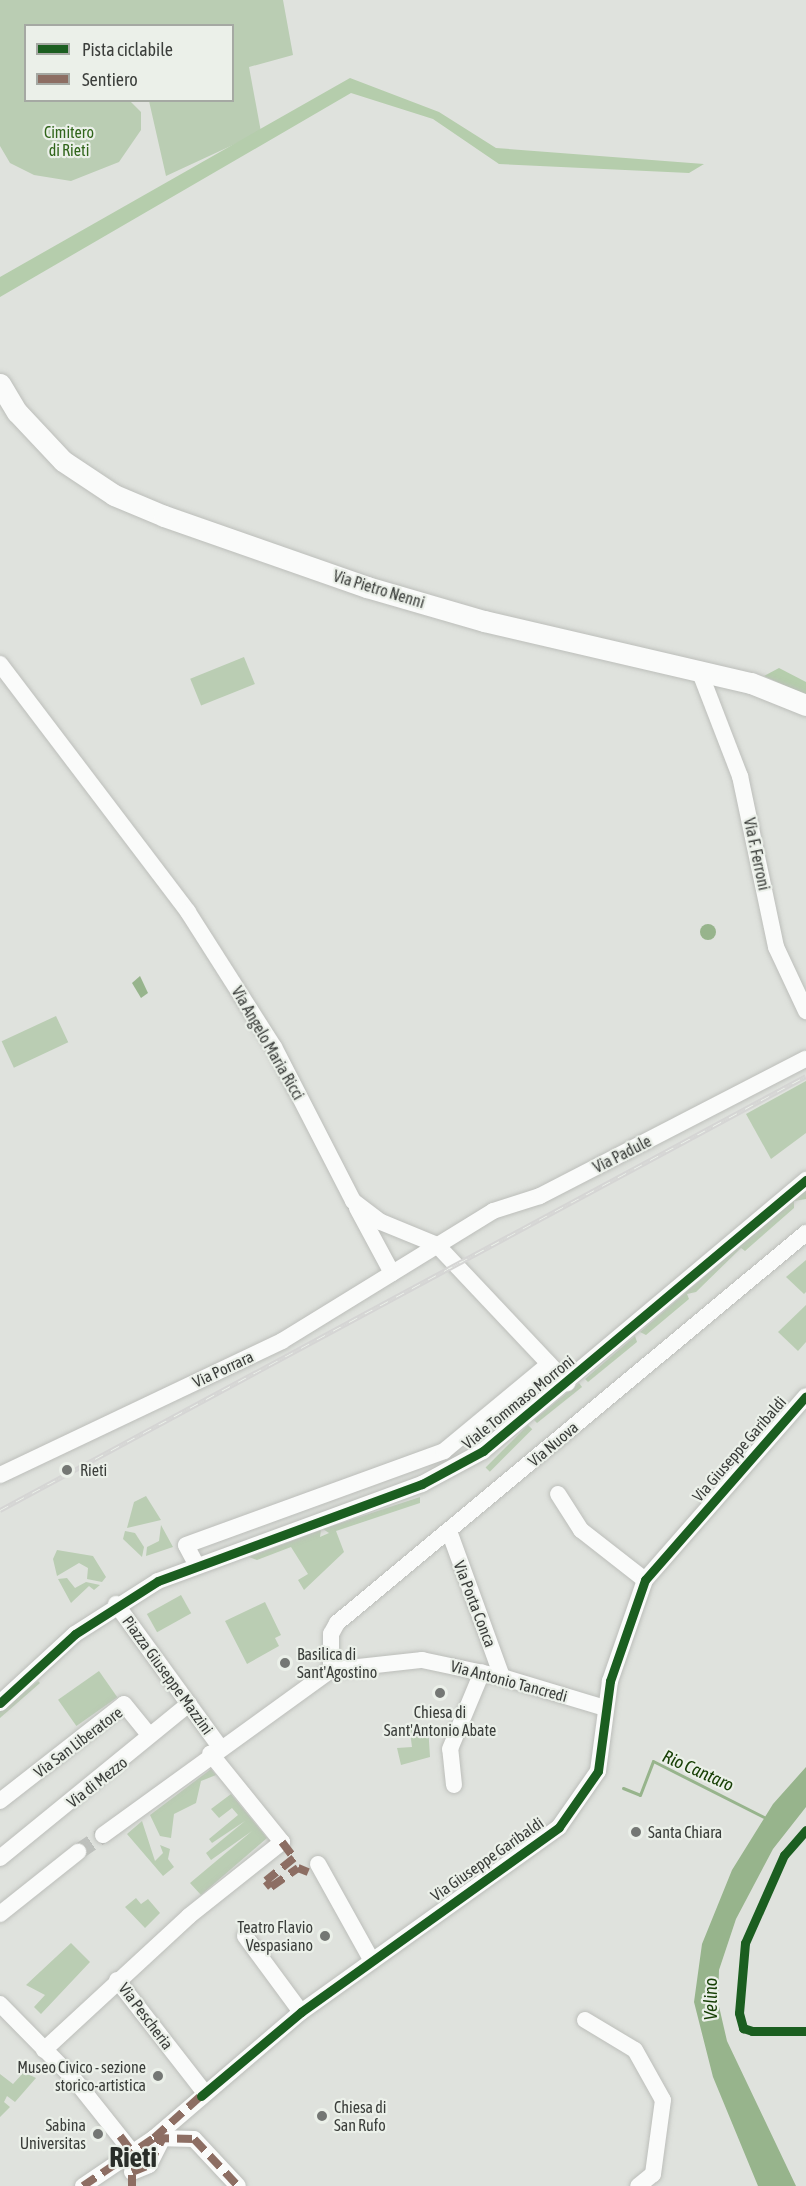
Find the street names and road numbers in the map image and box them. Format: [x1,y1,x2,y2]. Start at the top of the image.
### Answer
street label: Via Pietro Nenni [331,566,427,612]
street label: Via F. Ferroni [740,816,774,892]
street label: Via Angelo Maria Ricci [228,983,308,1103]
street label: Via Padule [590,1131,654,1177]
street label: Via Porrara [190,1347,256,1391]
street label: Viale Tommaso Morroni [458,1351,578,1453]
street label: Via Giuseppe Garibaldi [688,1392,790,1506]
street label: Via Nuova [524,1418,582,1470]
street label: Via Porta Conca [450,1558,500,1650]
street label: Piazza Giuseppe Mazzini [118,1612,218,1738]
street label: Via Antonio Tancredi [449,1656,569,1706]
street label: Via San Liberatore [30,1703,126,1781]
street label: Via di Mezzo [63,1752,131,1812]
street label: Via Giuseppe Garibaldi [427,1813,547,1905]
street label: Via Pescheria [115,1979,177,2053]

